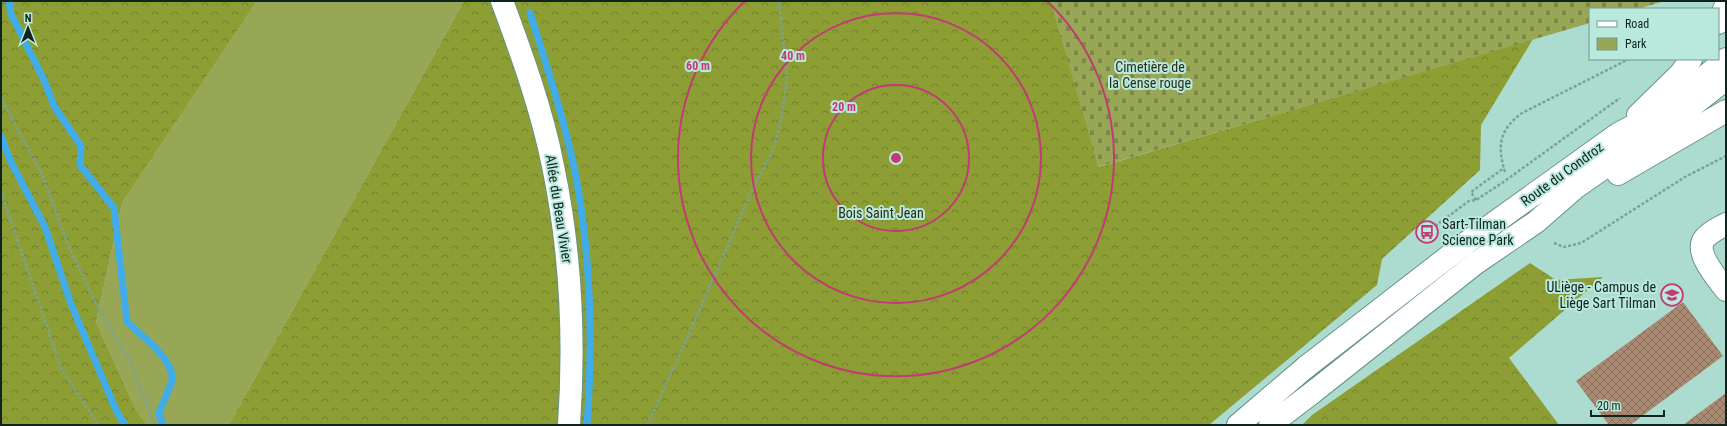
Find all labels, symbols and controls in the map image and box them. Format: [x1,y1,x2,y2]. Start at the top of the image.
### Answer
north arrow [8,8,48,48]
legend [1589,8,1719,60]
text: N [25,12,32,25]
text: Road [1625,17,1649,31]
text: Park [1625,37,1647,51]
text: 40 m [781,49,805,63]
text: 60 m [686,59,710,73]
park label: Cimetière de la Cense rouge [1109,59,1191,91]
text: 20 m [832,100,856,114]
street label: Route du Condroz [1518,139,1606,209]
centre of rings [889,151,903,165]
street label: Allée du Beau Vivier [543,154,575,264]
park label: Bois Saint Jean [838,205,924,221]
place label: Sart-Tilman Science Park [1442,216,1514,248]
bus stop icon: Sart-Tilman Science Park [1414,219,1440,245]
place label: ULiège - Campus de Liège Sart Tilman [1546,279,1656,311]
school or university icon: ULiège - Campus de Liège Sart Tilman [1659,282,1685,308]
scale bar [1591,392,1664,418]
text: 20 m [1597,399,1621,413]

